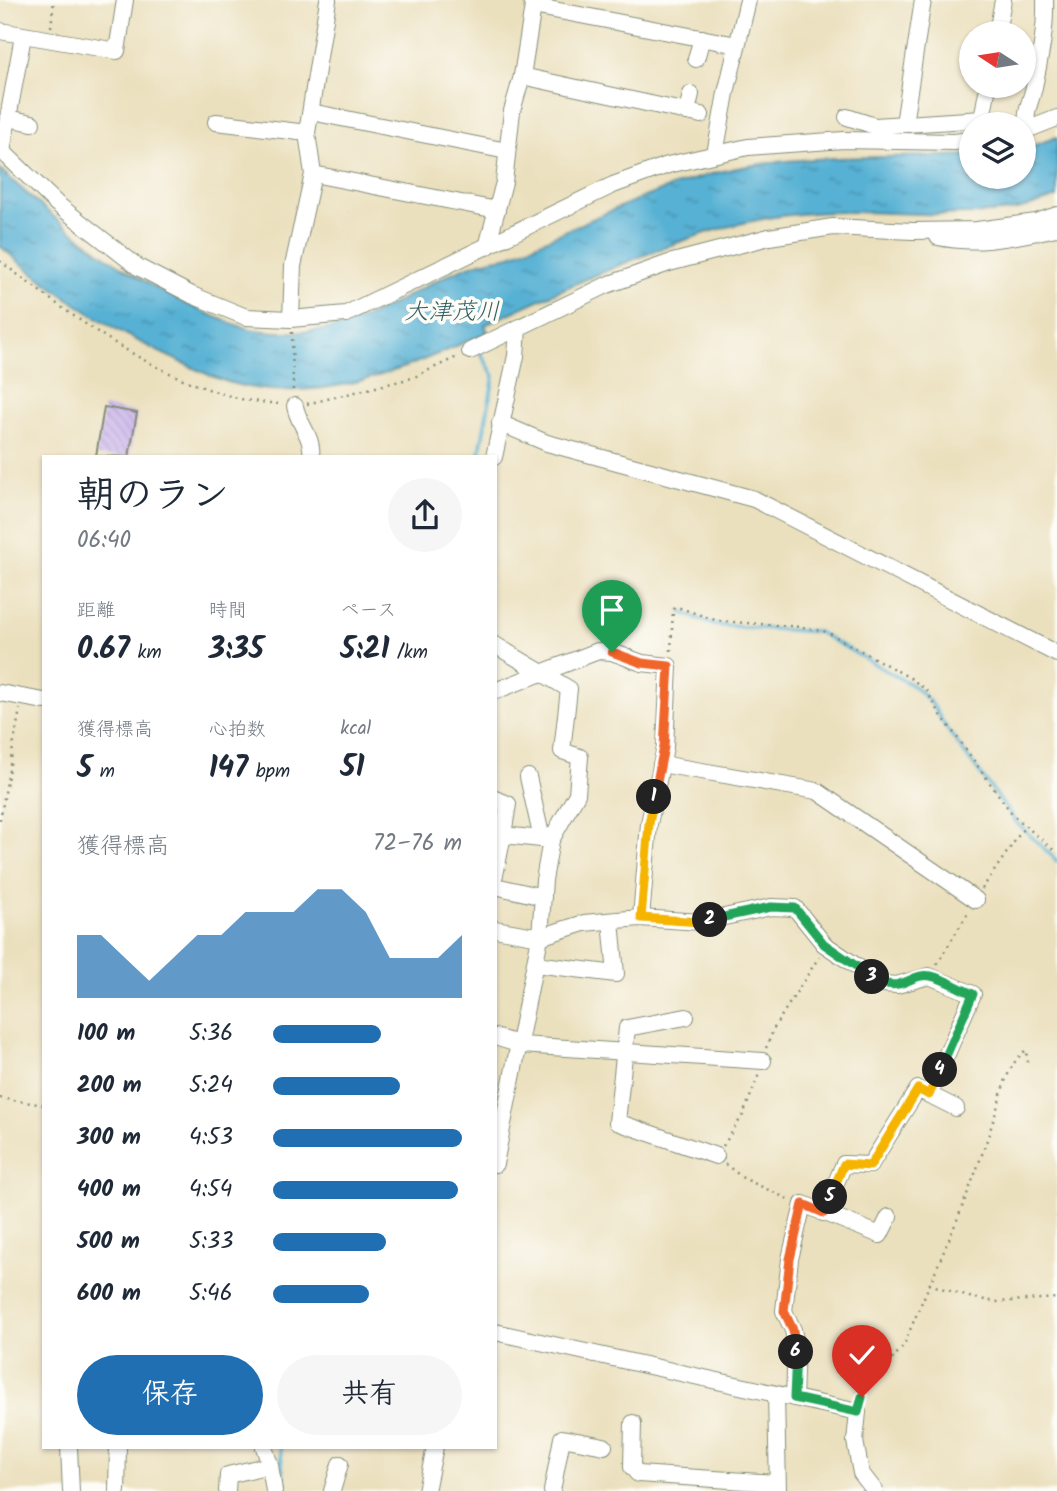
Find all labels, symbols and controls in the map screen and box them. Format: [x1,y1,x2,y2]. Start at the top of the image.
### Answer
north arrow [959,21,1036,98]
map controls [959,21,1036,189]
button: layers [959,112,1036,189]
water label: 大津茂川 [404,293,500,332]
text: 朝のラン [77,467,229,527]
button: share [388,478,462,552]
text: 06:40 [77,523,131,559]
pin [582,580,642,652]
icon: arrive [593,591,631,629]
text: 距離 [77,596,115,626]
text: 時間 [209,596,247,626]
text: ペース [340,596,396,626]
text: 0.67 [77,626,130,674]
text: 3:35 [209,626,264,674]
text: 5:21 [340,626,389,674]
text: km [130,638,162,668]
text: /km [389,638,428,668]
text: kcal [340,714,371,744]
text: 獲得標高 [77,715,153,745]
text: 心拍数 [209,715,266,745]
text: 51 [340,744,365,792]
text: 5 [77,745,92,793]
text: 147 [209,745,248,793]
text: m [92,757,115,787]
text: bpm [248,757,290,787]
pin: 1 [636,780,672,814]
text: 1 [651,781,656,811]
text: 72–76 m [373,826,462,862]
text: 獲得標高 [77,829,169,865]
pin: 2 [692,902,728,937]
text: 2 [704,904,715,934]
pin: 3 [854,960,890,995]
text: 3 [866,961,877,991]
text: 100 m [77,1016,135,1052]
text: 5:36 [189,1016,233,1052]
pin: 4 [922,1052,958,1088]
text: 4 [934,1054,945,1084]
text: 200 m [77,1068,142,1104]
text: 5:24 [189,1068,233,1104]
text: 300 m [77,1120,141,1156]
text: 4:53 [189,1120,233,1156]
text: 400 m [77,1172,141,1208]
text: 4:54 [189,1172,232,1208]
pin: 5 [812,1180,848,1214]
text: 5 [825,1181,834,1211]
text: 500 m [77,1224,140,1260]
text: 5:33 [189,1224,233,1260]
text: 600 m [77,1276,141,1312]
text: 5:46 [189,1276,232,1312]
pin [832,1325,892,1397]
pin: 6 [778,1334,814,1370]
text: 6 [790,1336,801,1366]
icon: check [843,1336,881,1374]
button: 保存 [77,1355,263,1435]
button: 共有 [277,1355,462,1435]

